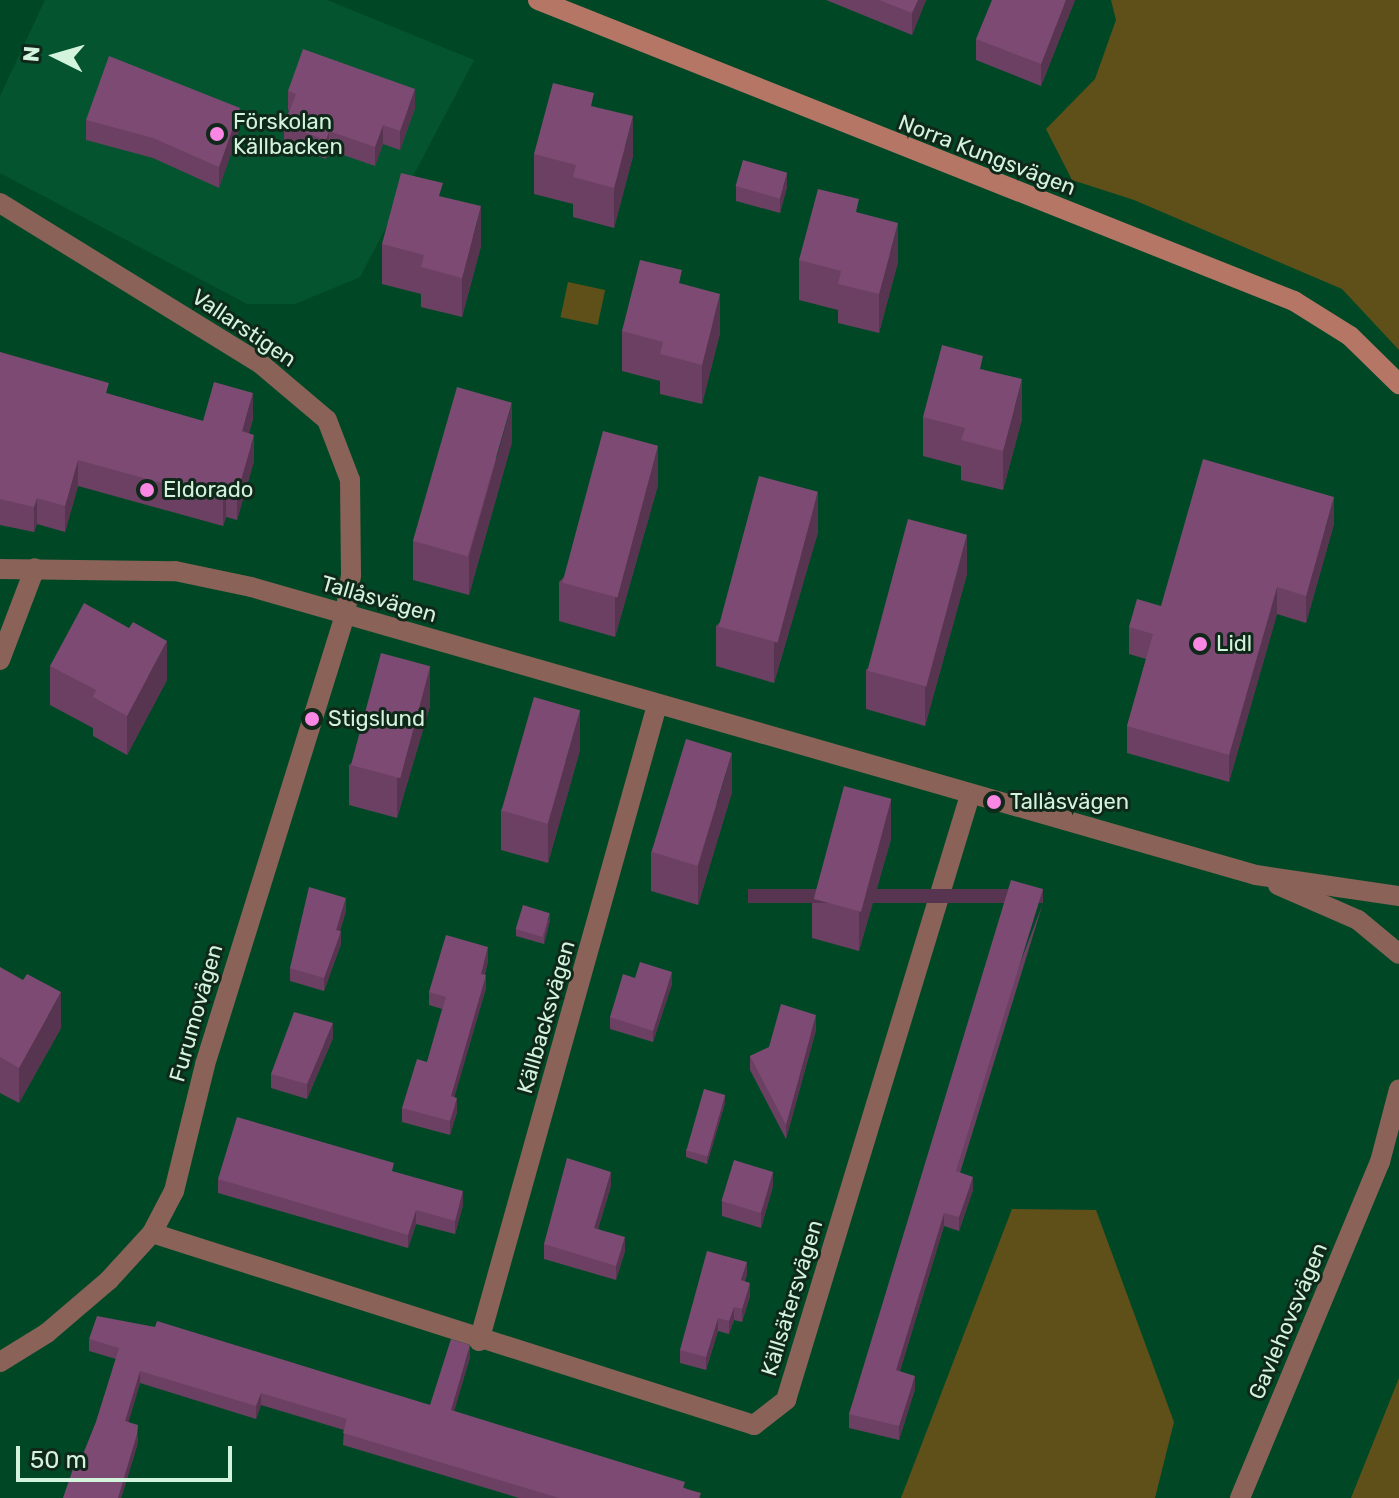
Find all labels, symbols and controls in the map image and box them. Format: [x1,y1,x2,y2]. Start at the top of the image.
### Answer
north arrow [16,16,96,96]
text: N [17,45,46,63]
place label: Förskolan Källbacken [233,108,343,160]
street label: Norra Kungsvägen [895,109,1079,201]
marker: Förskolan Källbacken [208,125,226,143]
street label: Vallarstigen [187,283,301,373]
place label: Eldorado [163,477,253,503]
marker: Eldorado [138,481,156,499]
street label: Tallåsvägen [318,570,440,628]
place label: Lidl [1216,631,1252,657]
marker: Lidl [1191,635,1209,653]
place label: Stigslund [328,706,425,732]
marker: Stigslund [303,710,321,728]
place label: Tallåsvägen [1010,789,1129,815]
marker: Tallåsvägen [985,793,1003,811]
street label: Källbacksvägen [512,937,580,1097]
street label: Furumovägen [164,941,228,1085]
street label: Källsätersvägen [756,1217,828,1379]
street label: Gavlehovsvägen [1243,1239,1333,1403]
scale bar [20,1430,236,1480]
text: 50 m [30,1446,87,1474]

